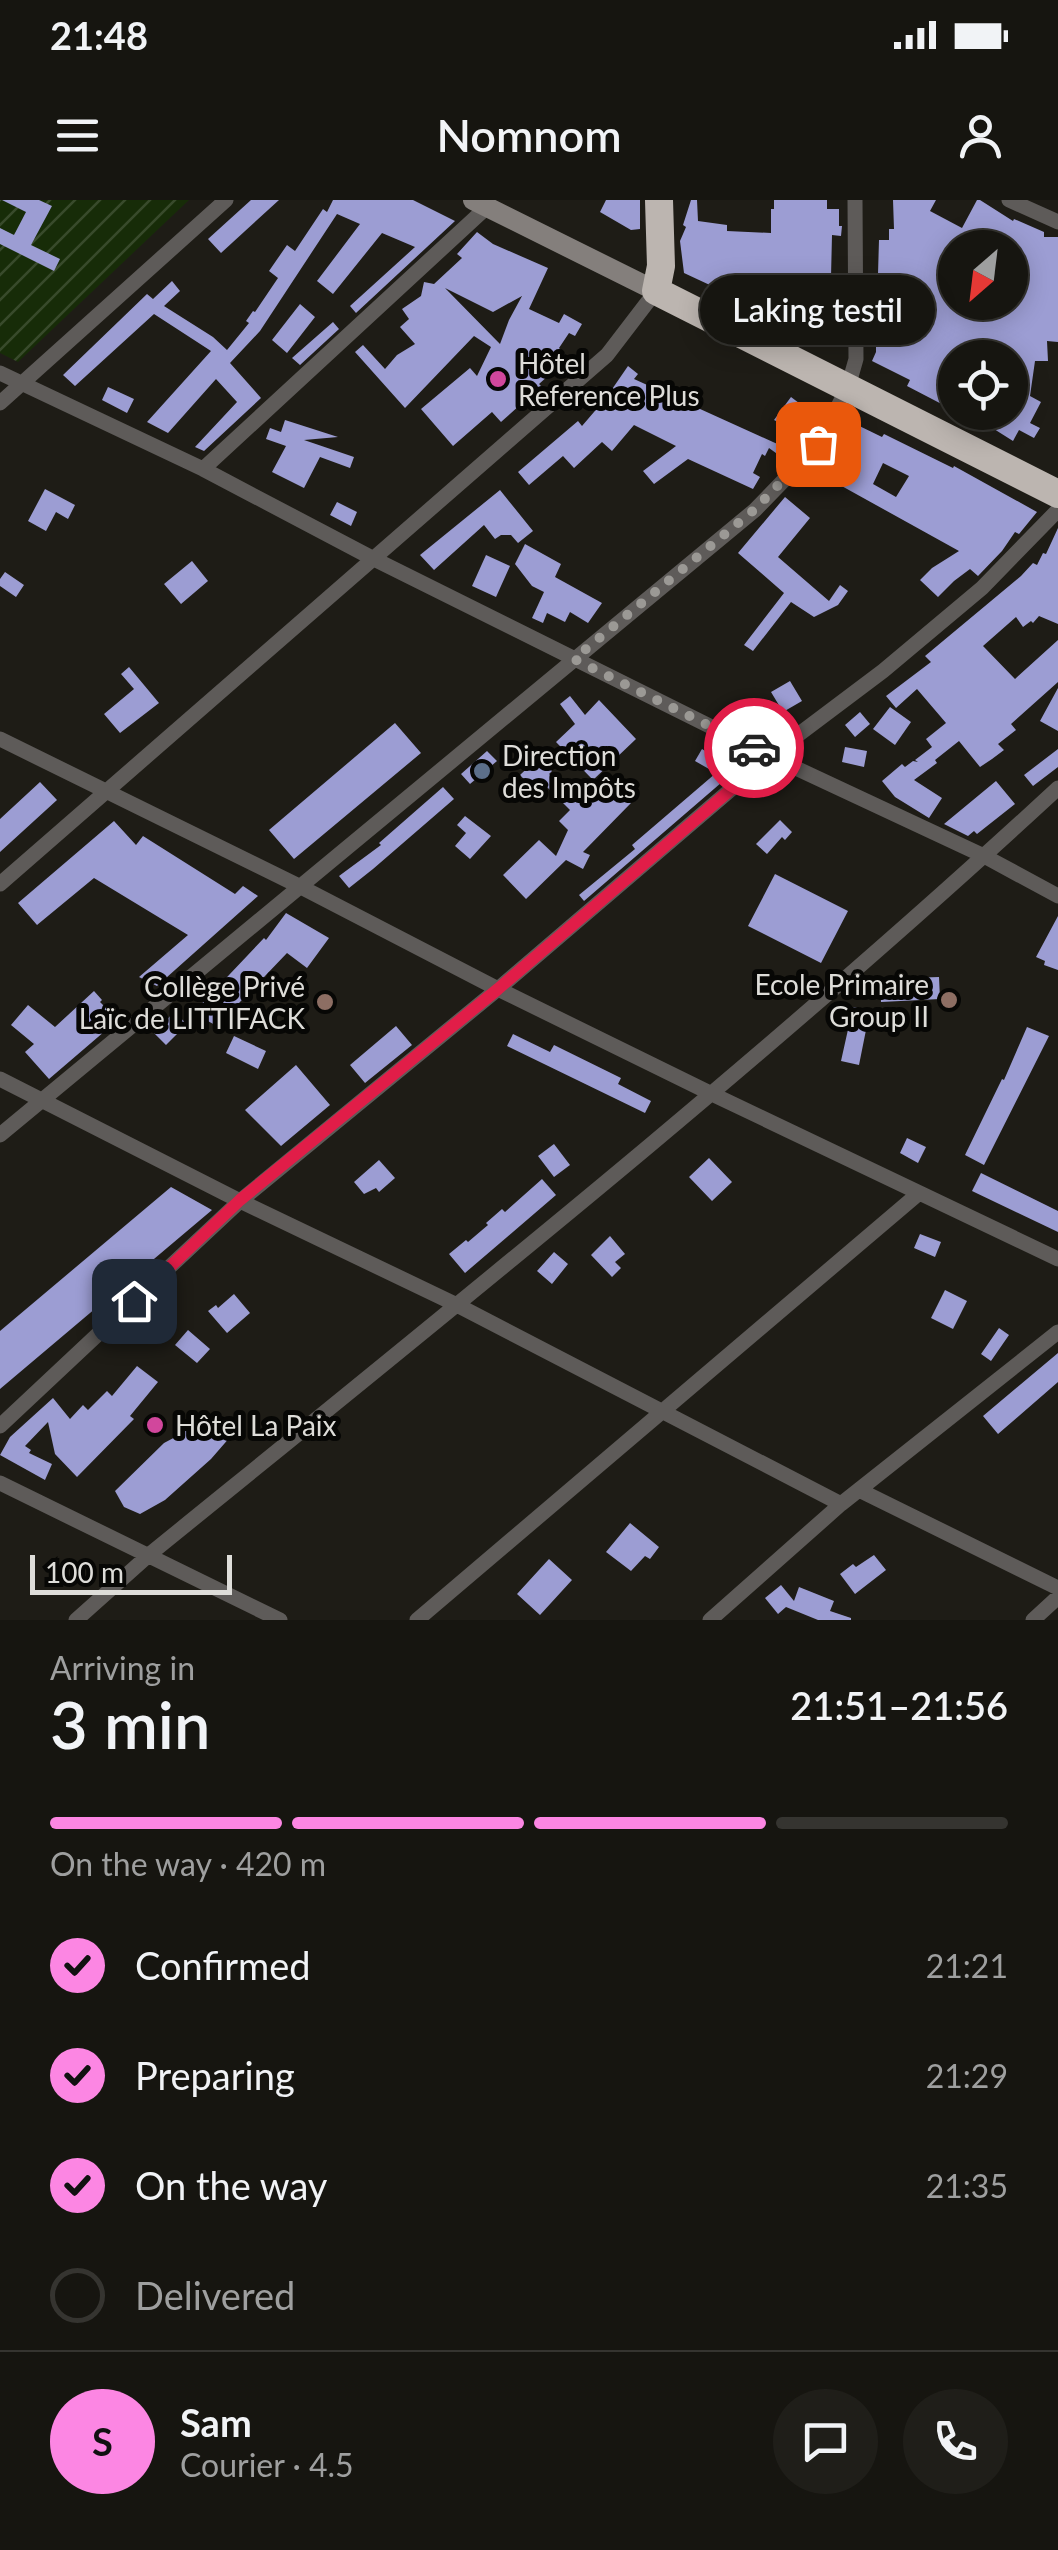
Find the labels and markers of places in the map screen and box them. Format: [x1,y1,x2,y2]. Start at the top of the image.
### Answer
callout: Laking testil [700,274,936,344]
place label: Hôtel Reference Plus [518,346,700,412]
marker: Hôtel Reference Plus [487,368,509,390]
pin [776,402,861,487]
place label: Direction des Impôts [502,738,636,804]
marker: Direction des Impôts [471,760,493,782]
place label: Ecole Primaire Group II [754,967,929,1033]
place label: Collège Privé Laïc de LITTIFACK [79,969,305,1035]
marker: Ecole Primaire Group II [938,989,960,1011]
marker: Collège Privé Laïc de LITTIFACK [314,991,336,1013]
pin [92,1259,177,1344]
place label: Hôtel La Paix [175,1408,337,1442]
marker: Hôtel La Paix [144,1414,166,1436]

